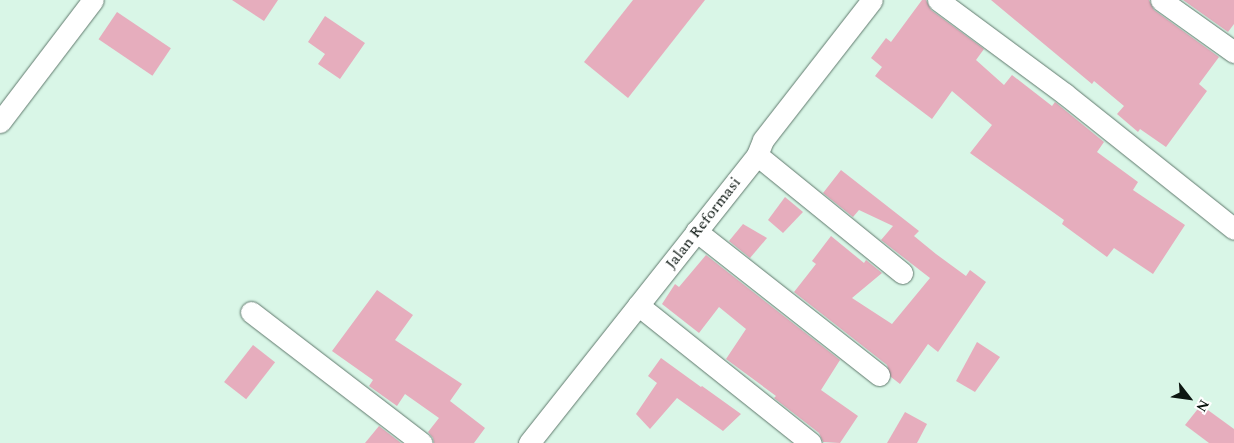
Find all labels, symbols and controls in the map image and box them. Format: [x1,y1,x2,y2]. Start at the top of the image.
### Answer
street label: Jalan Reformasi [661,173,745,273]
north arrow [1164,373,1214,423]
text: N [1190,396,1214,416]

